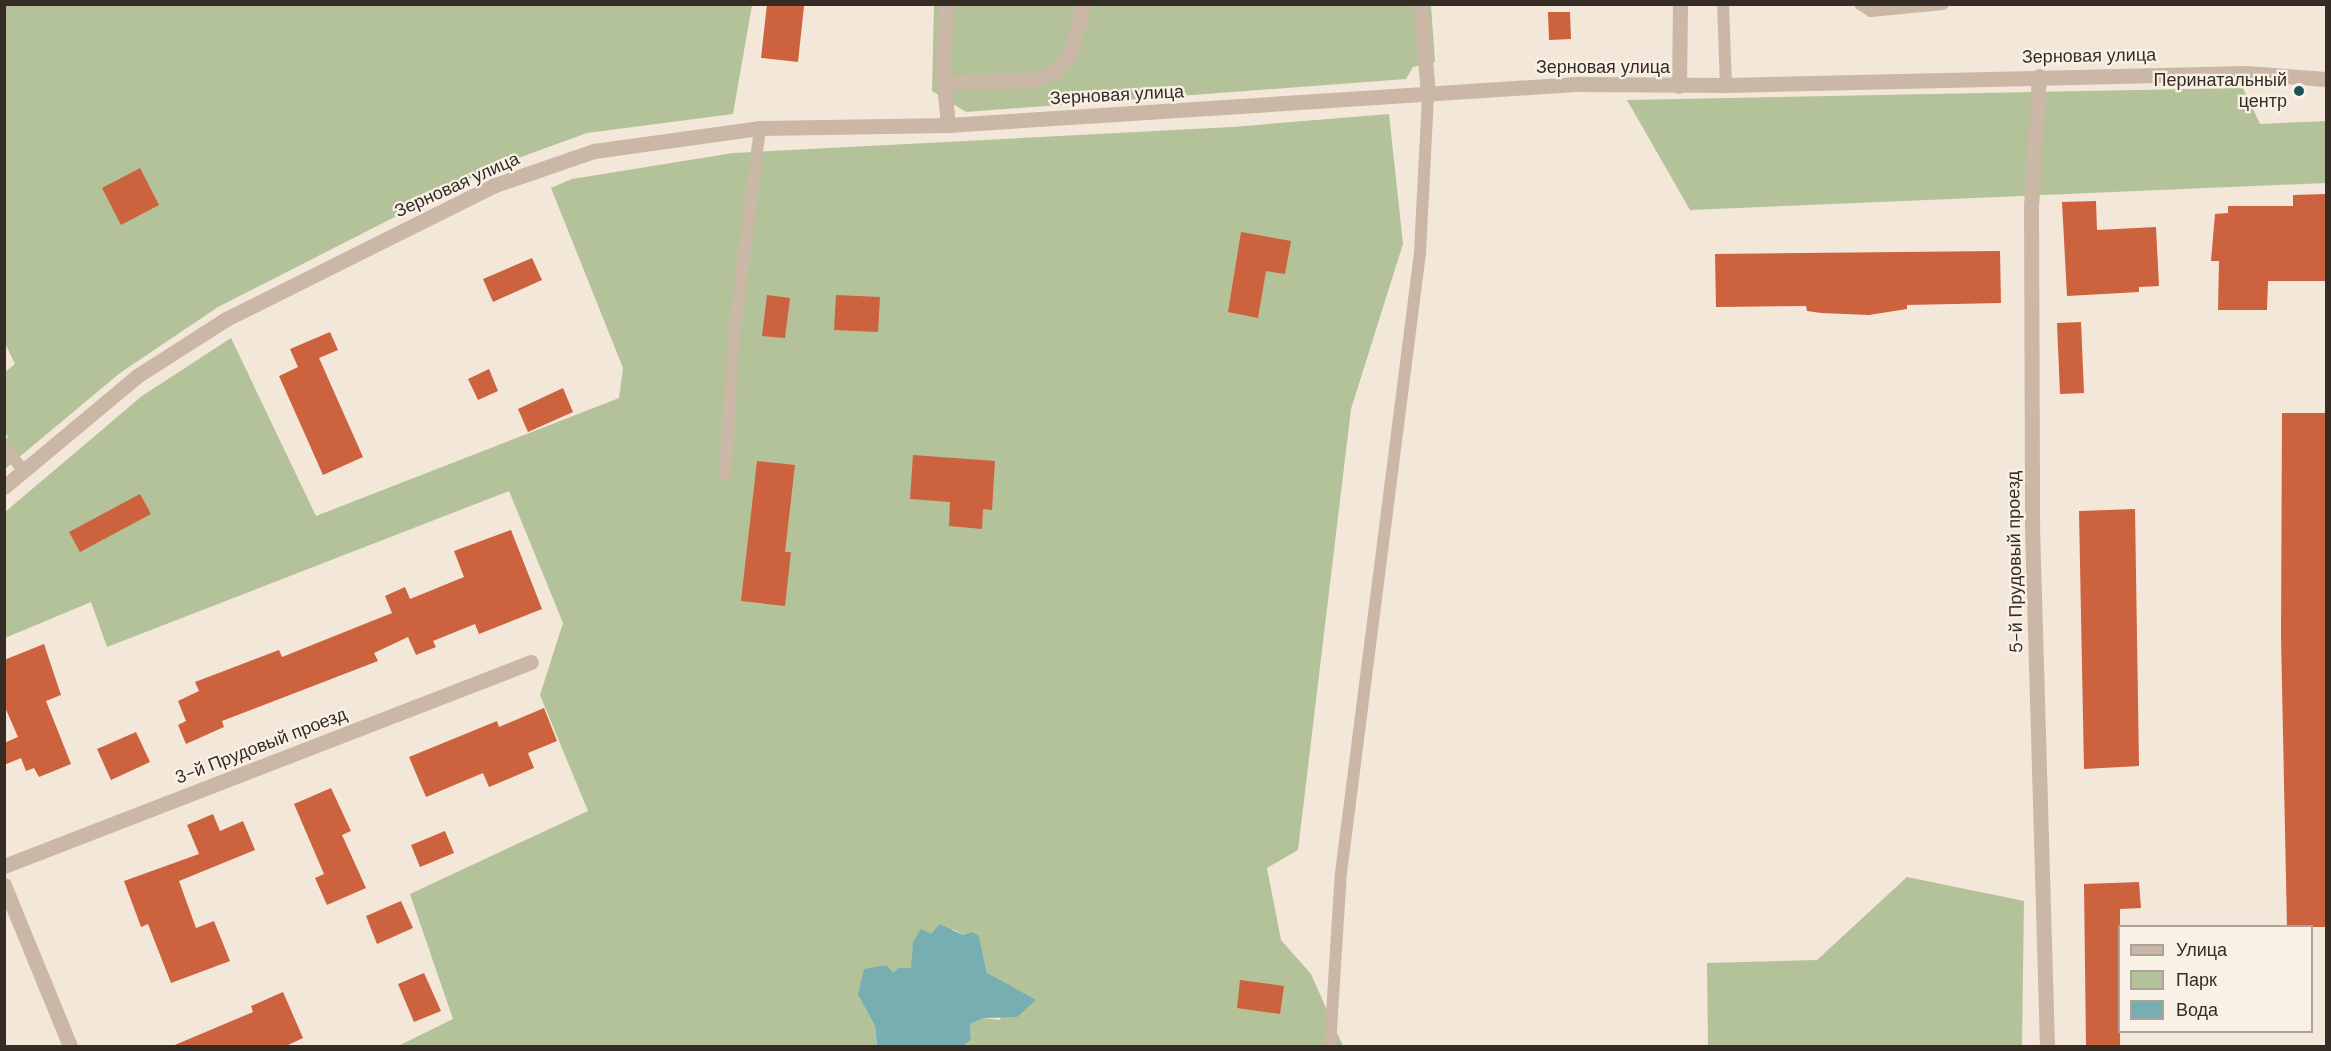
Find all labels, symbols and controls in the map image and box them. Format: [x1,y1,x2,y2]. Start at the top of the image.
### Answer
street label: Зерновая улица [2022,44,2156,68]
street label: Зерновая улица [1536,56,1670,78]
place label: Перинатальный центр [2154,70,2287,112]
street label: Зерновая улица [1049,81,1185,109]
marker: Перинатальный центр [2292,84,2306,98]
street label: Зерновая улица [391,148,523,222]
street label: 5-й Прудовый проезд [2003,471,2027,653]
street label: 3-й Прудовый проезд [172,703,350,789]
legend [2118,925,2313,1033]
text: Улица [2176,938,2227,962]
text: Парк [2176,968,2217,992]
text: Вода [2176,998,2218,1022]

